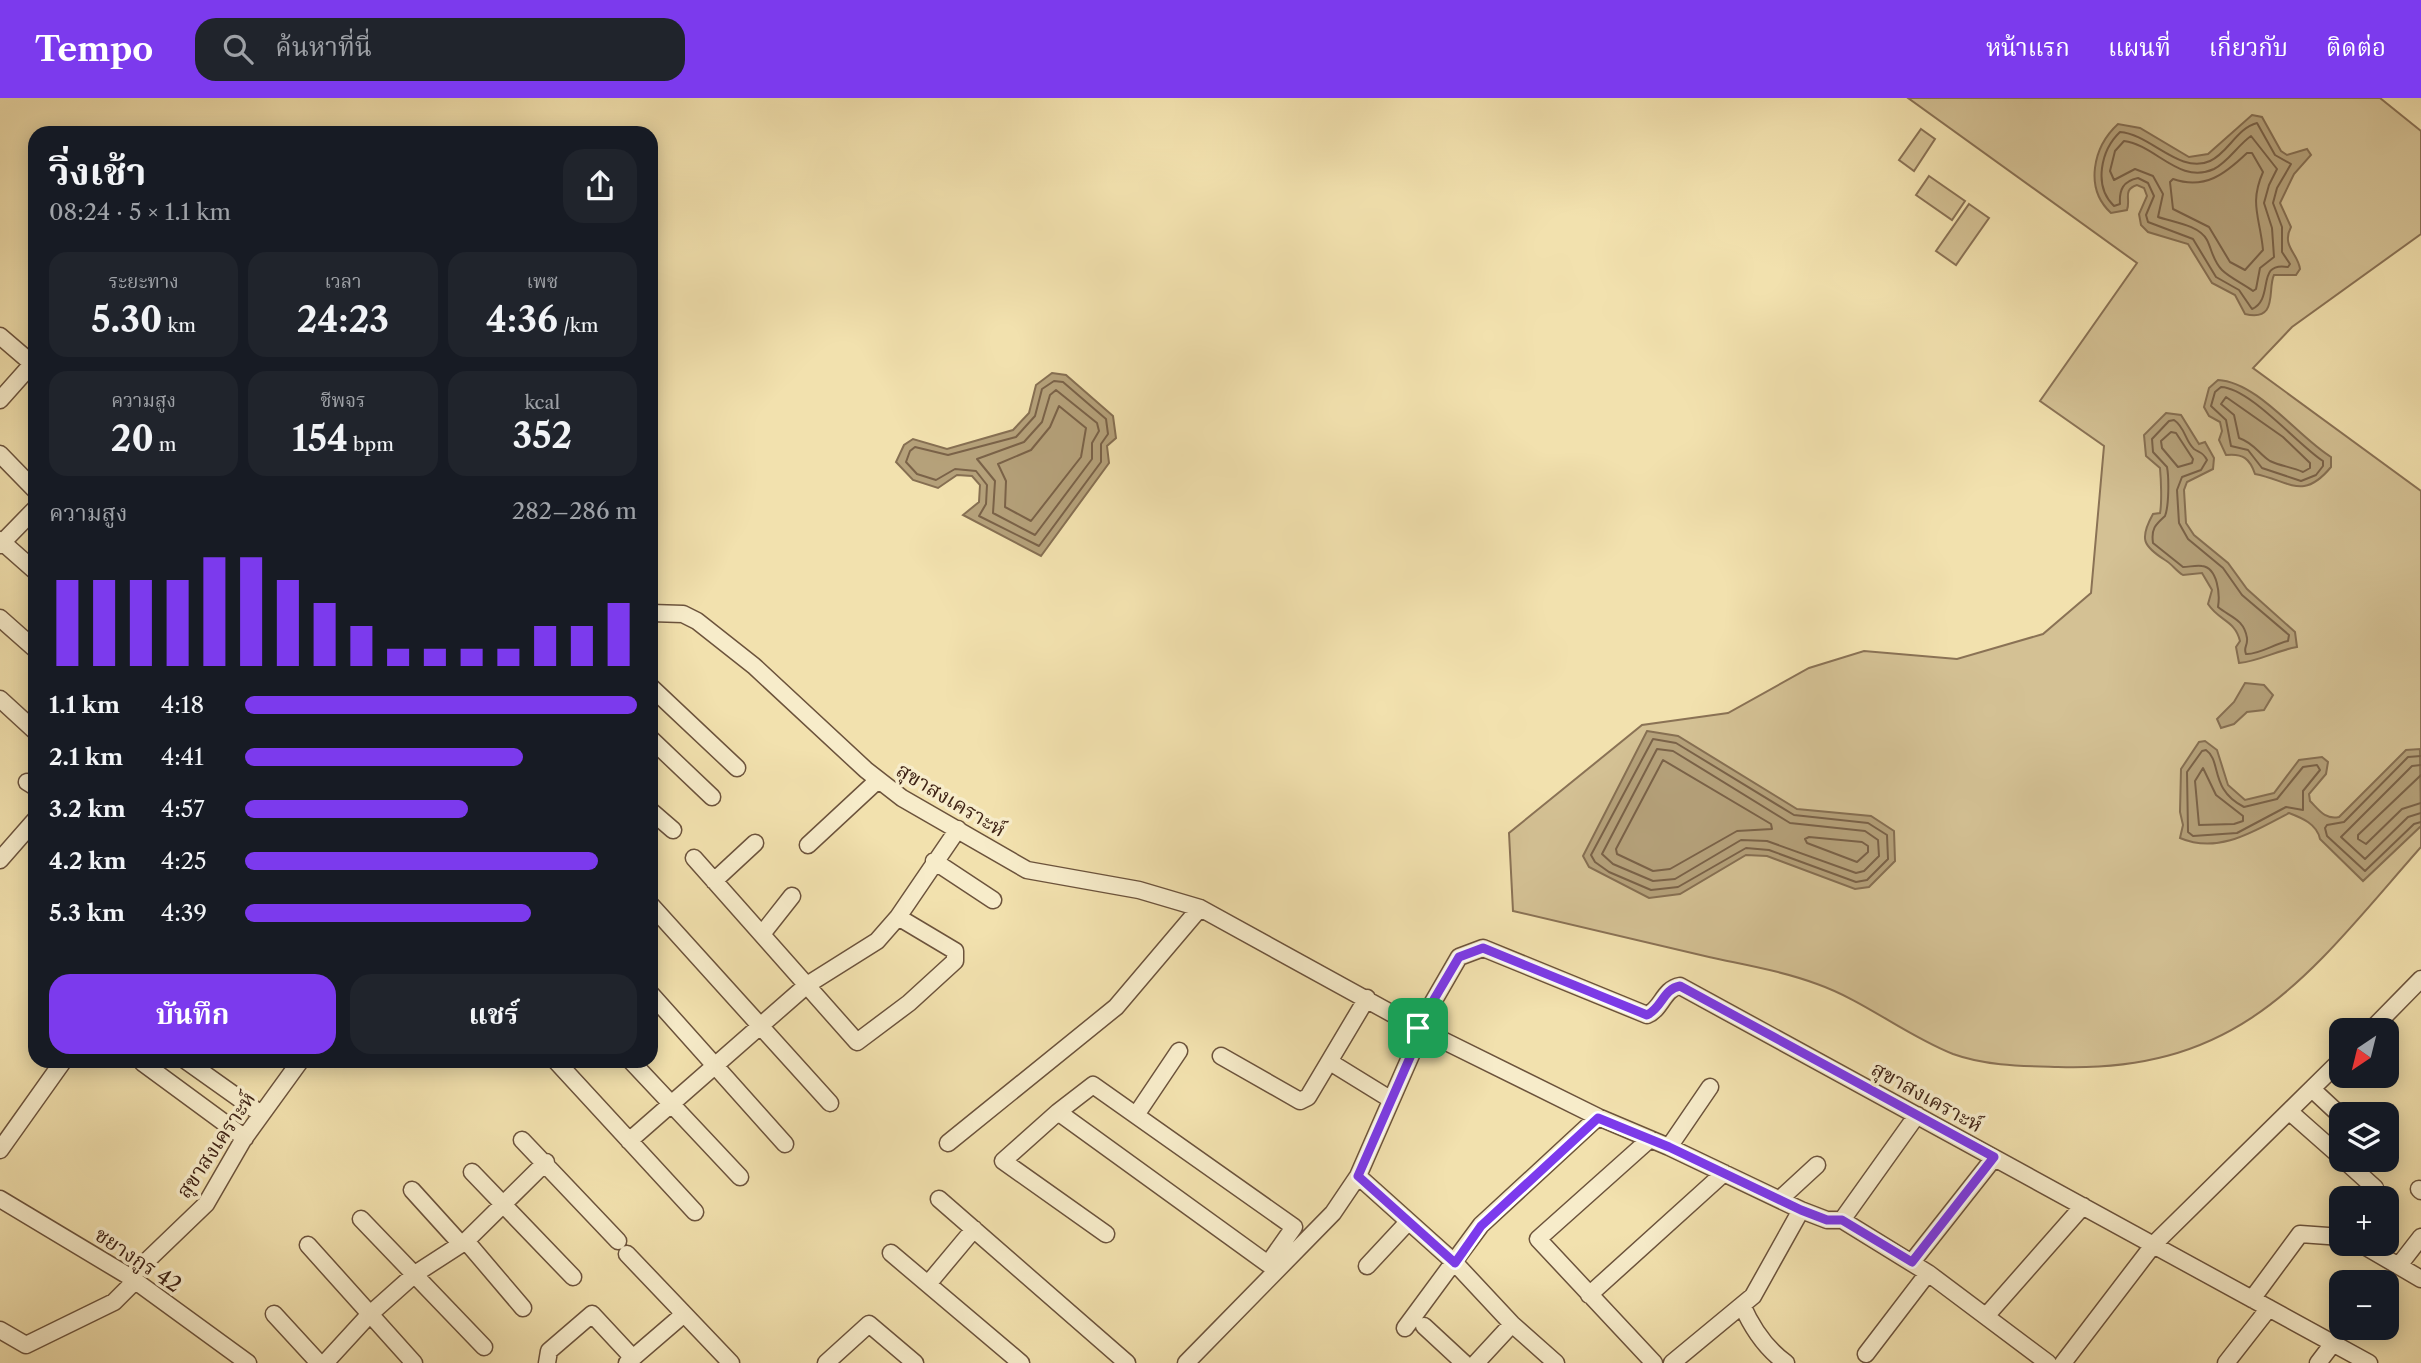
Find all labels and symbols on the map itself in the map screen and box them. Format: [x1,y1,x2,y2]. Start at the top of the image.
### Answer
street label: สุขาสงเคราะห์ [891,757,1011,844]
pin [1388,998,1448,1058]
north arrow [2329,1018,2399,1088]
street label: สุขาสงเคราะห์ [1866,1056,1987,1139]
street label: สุขาสงเคราะห์ [171,1087,262,1204]
street label: ชยางกูร 42 [90,1222,186,1298]

